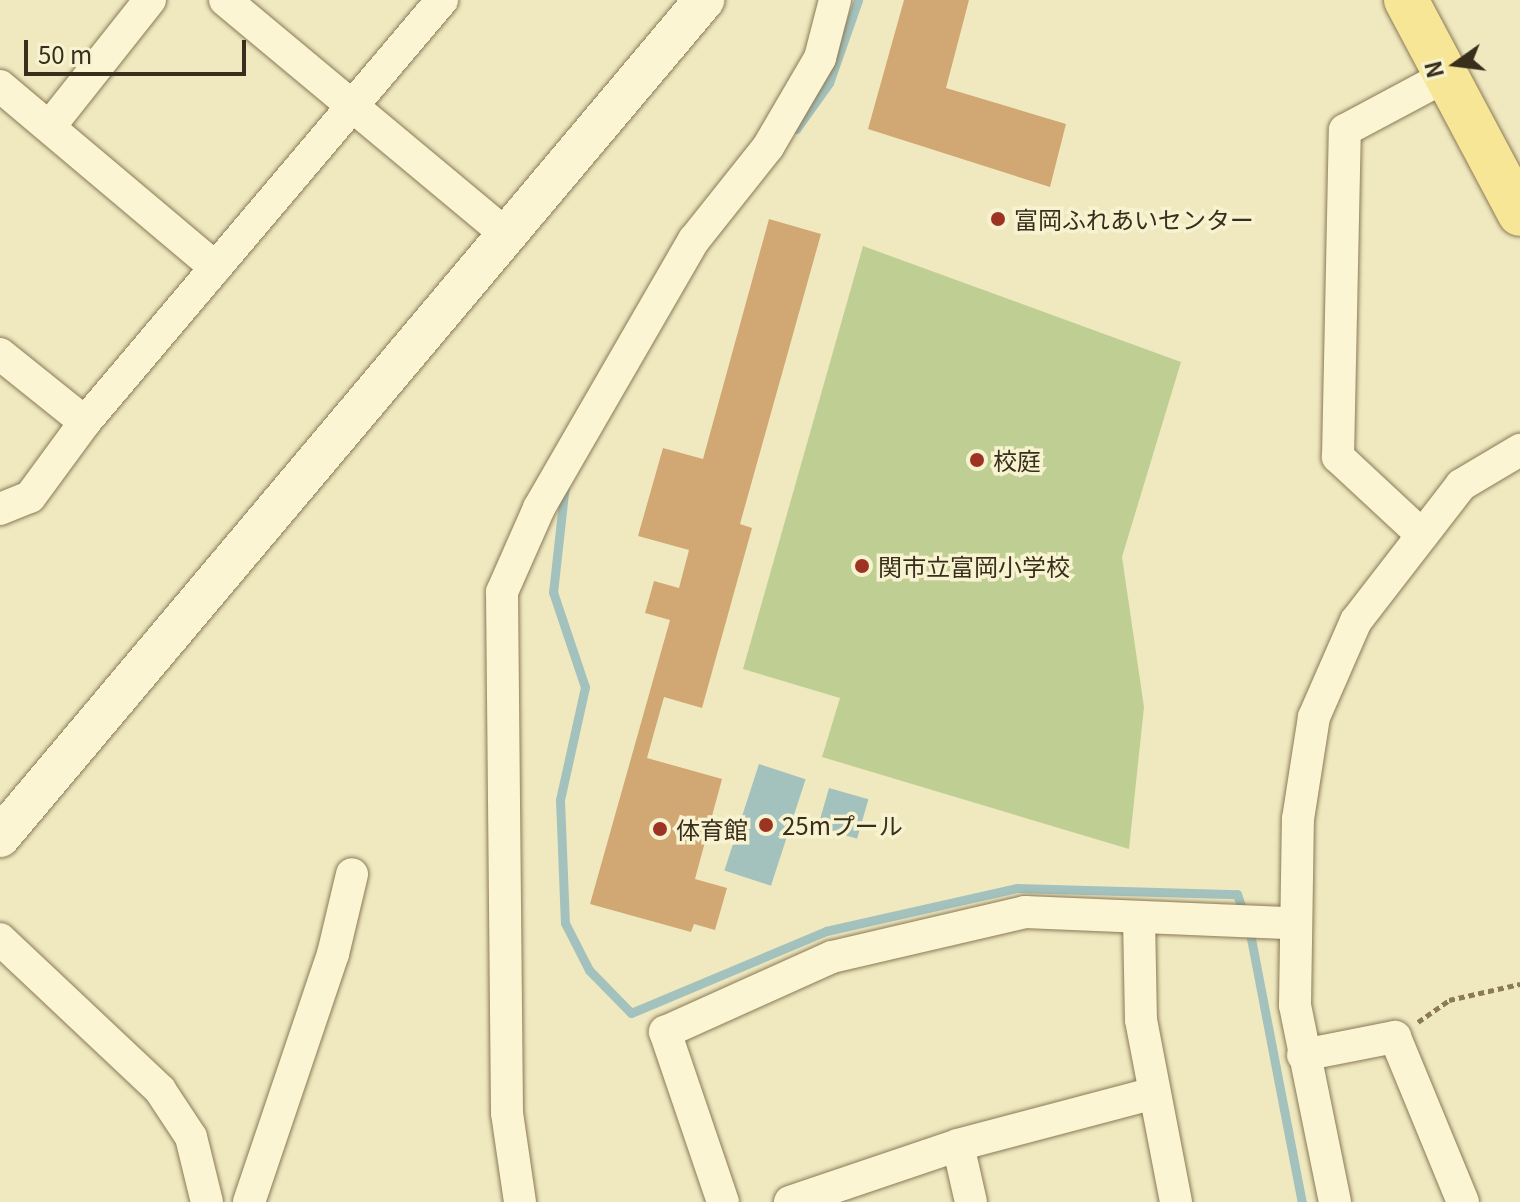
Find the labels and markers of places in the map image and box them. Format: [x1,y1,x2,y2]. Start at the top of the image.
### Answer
place label: 富岡ふれあいセンター [1014,205,1254,233]
marker: 富岡ふれあいセンター [989,210,1007,228]
place label: 校庭 [993,446,1041,474]
marker: 校庭 [968,451,986,469]
place label: 関市立富岡小学校 [878,552,1070,580]
marker: 関市立富岡小学校 [853,557,871,575]
place label: 25mプール [782,811,903,839]
place label: 体育館 [676,815,748,843]
marker: 25mプール [757,816,775,834]
marker: 体育館 [651,820,669,838]

